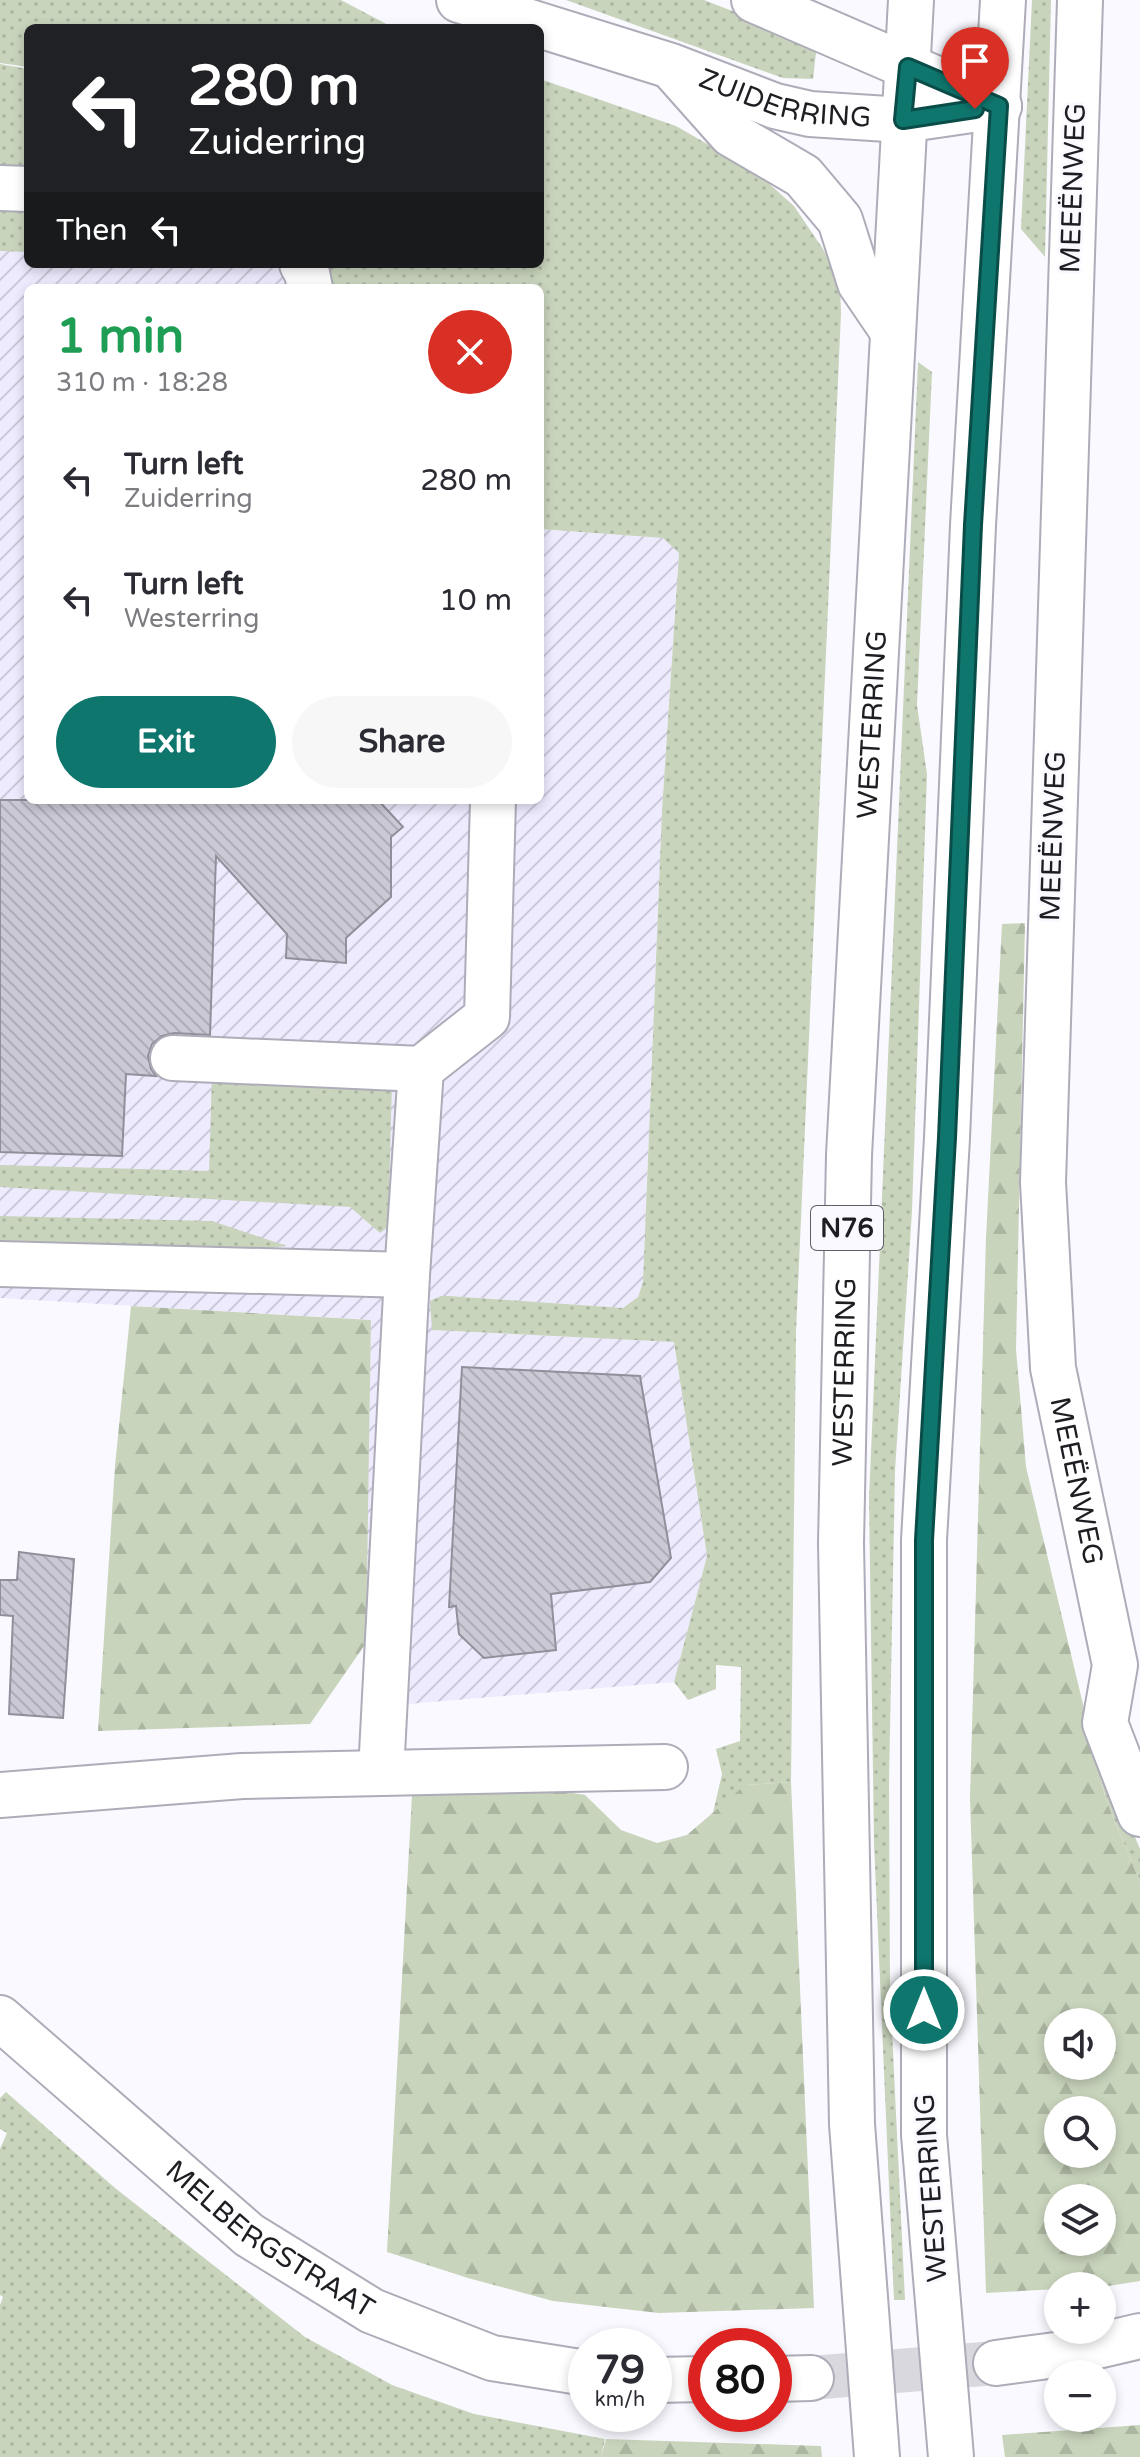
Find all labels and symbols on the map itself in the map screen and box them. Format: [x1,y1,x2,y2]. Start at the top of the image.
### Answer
pin [941,27,1009,109]
street label: ZUIDERRING [694,61,872,135]
street label: MEEËNWEG [1053,102,1093,274]
street label: WESTERRING [850,630,894,820]
street label: MEEËNWEG [1033,750,1073,922]
road number: N76 [811,1206,883,1250]
street label: WESTERRING [826,1277,863,1467]
street label: MEEËNWEG [1042,1394,1111,1568]
position arrow [882,1968,966,2052]
street label: WESTERRING [907,2093,955,2283]
street label: MELBERGSTRAAT [159,2153,381,2325]
speed limit sign: 80 [688,2328,792,2432]

